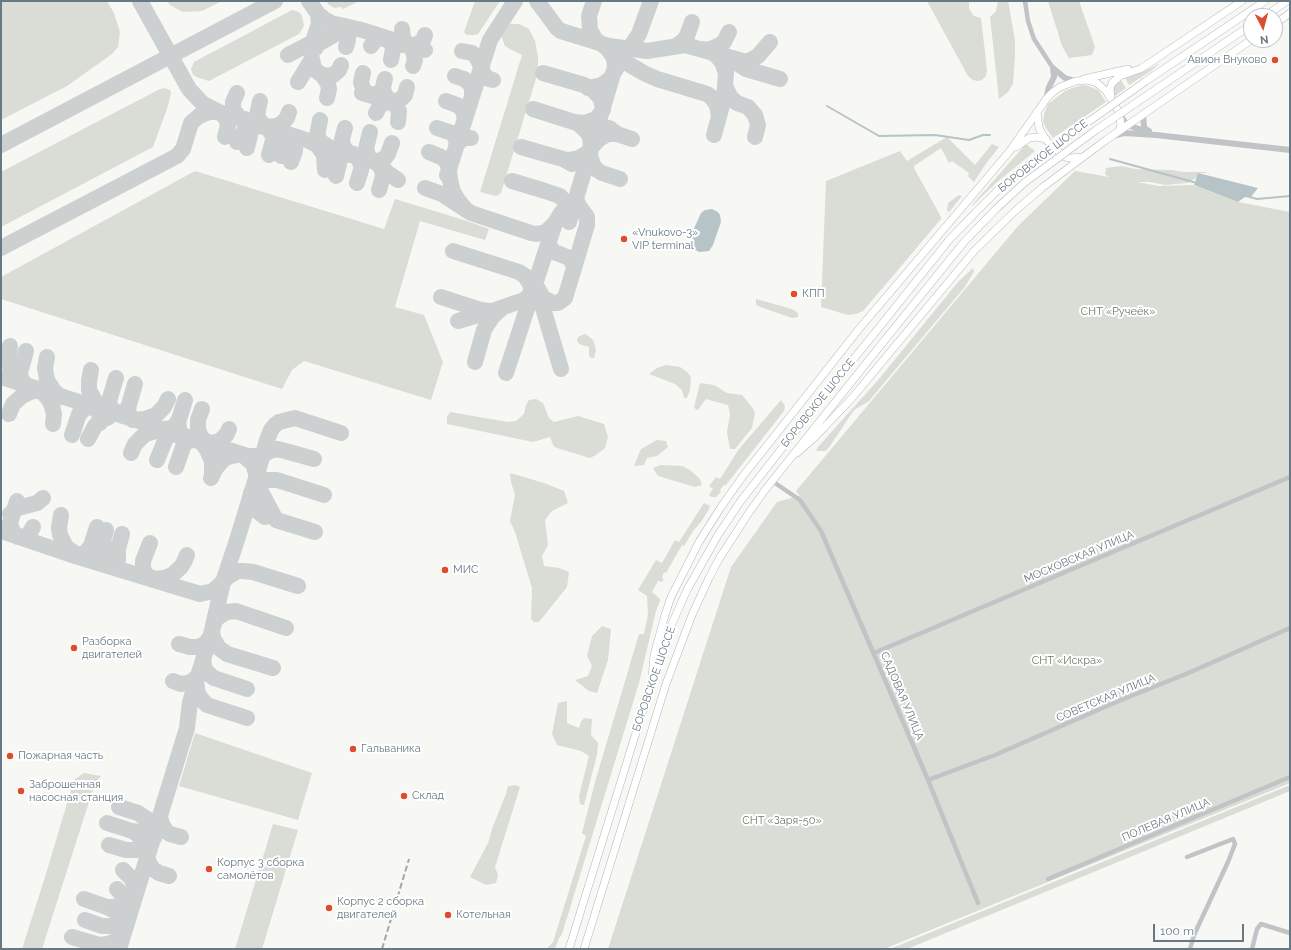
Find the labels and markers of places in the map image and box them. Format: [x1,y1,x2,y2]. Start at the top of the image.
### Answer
place label: Авион Внуково [1187,53,1267,67]
marker: Авион Внуково [1270,55,1280,65]
place label: «Vnukovo-3» VIP terminal [632,226,698,252]
marker: «Vnukovo-3» VIP terminal [619,234,629,244]
place label: КПП [802,287,825,301]
marker: КПП [789,289,799,299]
place label: МИС [453,563,479,577]
marker: МИС [440,565,450,575]
place label: Разборка двигателей [82,635,142,661]
marker: Разборка двигателей [69,643,79,653]
place label: Гальваника [361,742,421,756]
marker: Гальваника [348,744,358,754]
place label: Пожарная часть [18,749,103,763]
marker: Пожарная часть [5,751,15,761]
place label: Заброшенная насосная станция [29,778,123,804]
marker: Заброшенная насосная станция [16,786,26,796]
place label: Склад [412,789,444,803]
marker: Склад [399,791,409,801]
place label: Корпус 3 сборка самолётов [217,856,304,882]
marker: Корпус 3 сборка самолётов [204,864,214,874]
place label: Корпус 2 сборка двигателей [337,895,424,921]
marker: Корпус 2 сборка двигателей [324,903,334,913]
place label: Котельная [456,908,511,922]
marker: Котельная [443,910,453,920]

